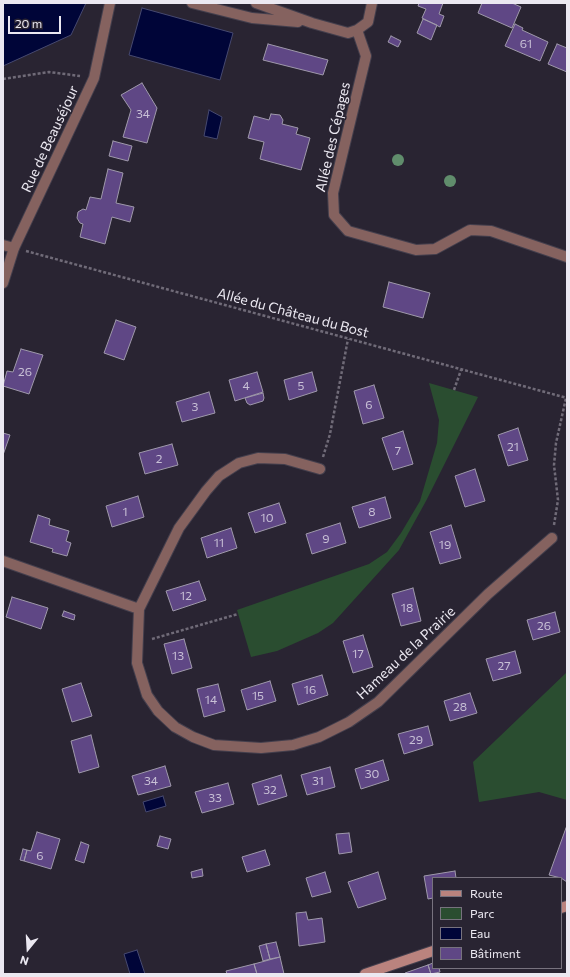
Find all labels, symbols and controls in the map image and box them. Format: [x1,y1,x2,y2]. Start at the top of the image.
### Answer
scale bar [10,8,63,34]
text: 20 m [15,16,42,30]
house number: 61 [520,37,532,51]
street label: Allée des Cépages [312,80,354,194]
street label: Rue de Beauséjour [18,83,82,195]
house number: 34 [136,107,150,121]
street label: Allée du Château du Bost [215,285,371,341]
house number: 26 [18,365,32,379]
house number: 4 [242,379,250,393]
house number: 5 [298,379,304,393]
house number: 6 [365,398,373,412]
house number: 3 [192,400,198,414]
house number: 21 [507,440,519,454]
house number: 7 [395,444,401,458]
house number: 2 [156,452,162,466]
house number: 1 [122,505,128,519]
house number: 8 [368,505,376,519]
house number: 10 [261,511,273,525]
house number: 9 [322,532,330,546]
house number: 11 [214,536,224,550]
house number: 19 [439,538,451,552]
house number: 12 [180,589,192,603]
house number: 18 [401,601,413,615]
street label: Hameau de la Prairie [353,603,459,703]
house number: 26 [537,619,551,633]
house number: 17 [352,647,364,661]
house number: 13 [172,649,184,663]
house number: 27 [498,659,510,673]
house number: 16 [304,683,316,697]
house number: 15 [252,689,264,703]
house number: 14 [205,693,217,707]
house number: 28 [453,700,467,714]
house number: 29 [409,733,423,747]
house number: 30 [365,767,379,781]
house number: 34 [144,774,158,788]
house number: 31 [312,774,324,788]
house number: 32 [263,783,277,797]
house number: 33 [208,791,222,805]
house number: 6 [36,849,44,863]
legend [432,877,562,969]
text: Route [470,886,503,900]
text: Parc [470,906,494,920]
text: Eau [470,926,490,940]
north arrow [8,929,48,969]
text: Bâtiment [470,946,521,960]
text: N [18,953,30,968]

